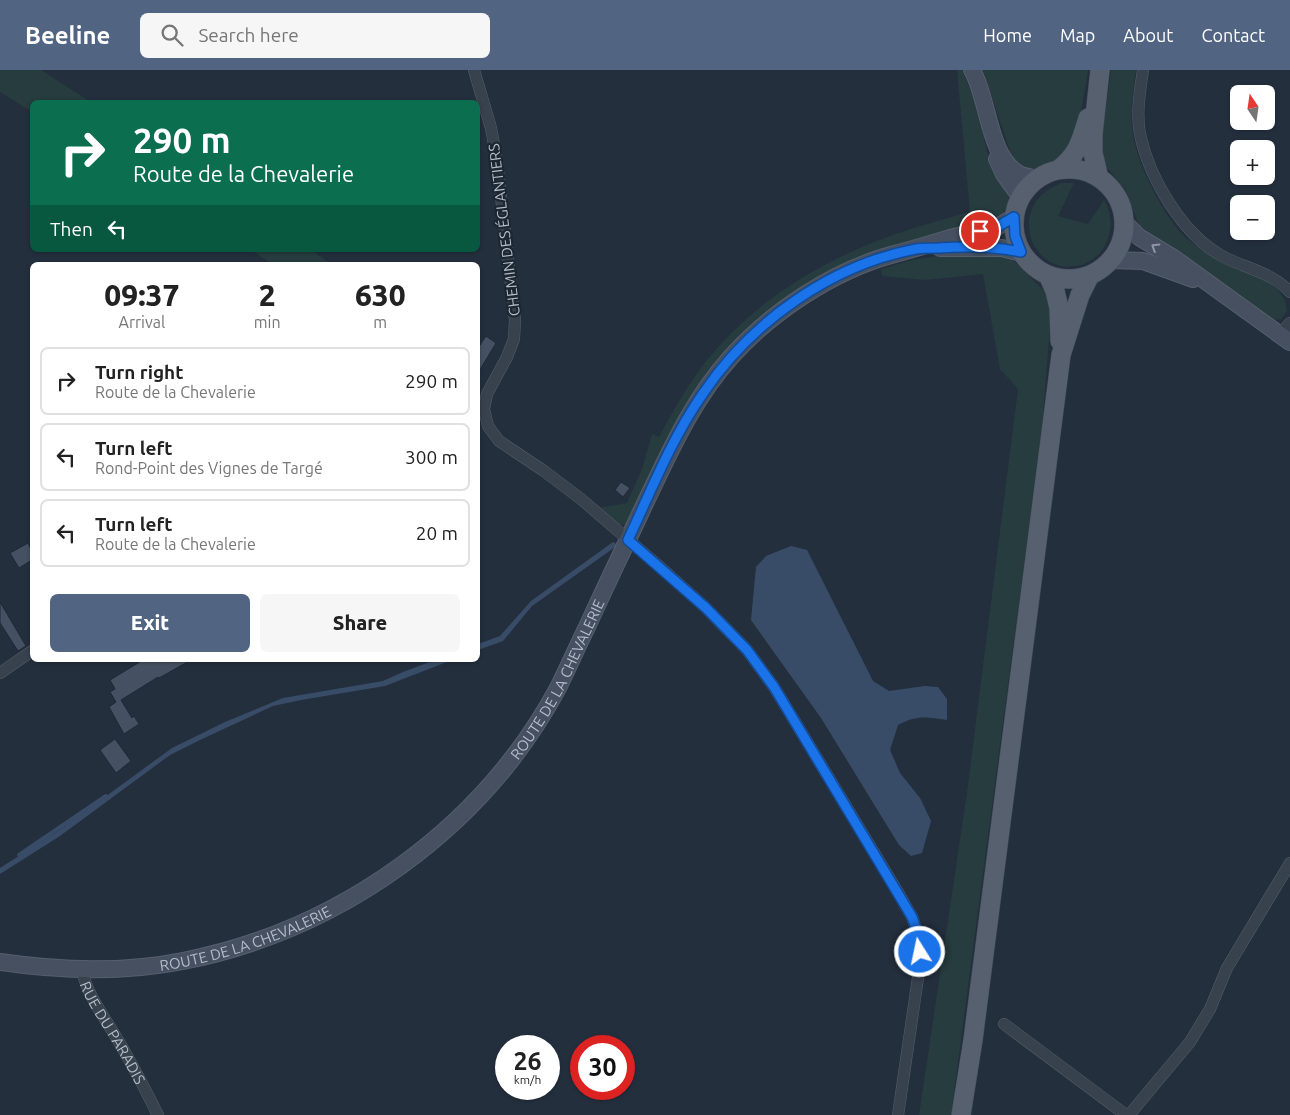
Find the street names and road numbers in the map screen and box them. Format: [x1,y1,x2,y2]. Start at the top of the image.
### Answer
street label: CHEMIN DES ÉGLANTIERS [485,143,523,317]
street label: ROUTE DE LA CHEVALERIE [506,597,607,762]
street label: ROUTE DE LA CHEVALERIE [158,902,333,973]
street label: RUE DU PARADIS [77,979,149,1087]

